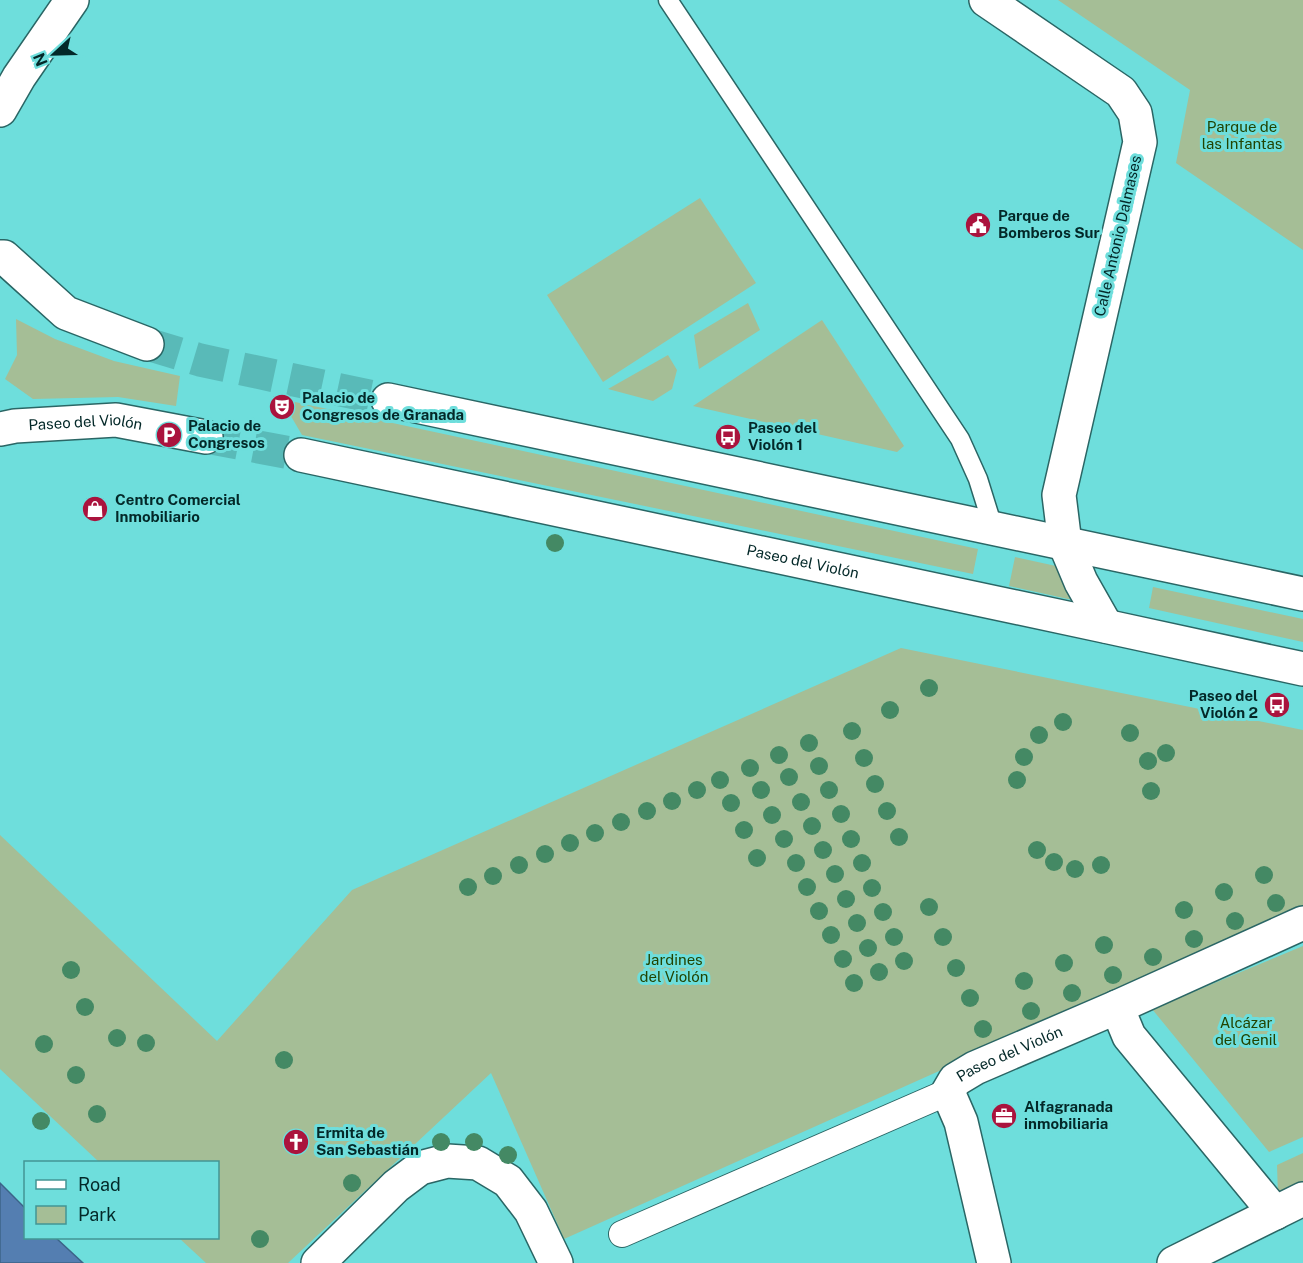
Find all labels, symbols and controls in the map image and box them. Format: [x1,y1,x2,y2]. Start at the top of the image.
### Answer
north arrow [24,24,84,84]
text: N [29,50,52,69]
park label: Parque de las Infantas [1202,118,1282,152]
street label: Calle Antonio Dalmases [1091,154,1144,318]
place label: Parque de Bomberos Sur [998,207,1100,241]
public building icon: Parque de Bomberos Sur [963,210,993,240]
place label: Palacio de Congresos de Granada [302,389,464,423]
theatre icon: Palacio de Congresos de Granada [267,392,297,422]
street label: Paseo del Violón [28,411,144,433]
place label: Palacio de Congresos [188,417,265,451]
place label: Paseo del Violón 1 [748,419,817,453]
parking icon: Palacio de Congresos [154,420,184,450]
bus stop icon: Paseo del Violón 1 [713,422,743,452]
place label: Centro Comercial Inmobiliario [115,491,241,525]
shop icon: Centro Comercial Inmobiliario [80,494,110,524]
street label: Paseo del Violón [745,541,861,582]
place label: Paseo del Violón 2 [1189,687,1258,721]
bus stop icon: Paseo del Violón 2 [1262,690,1292,720]
park label: Jardines del Violón [640,951,708,985]
park label: Alcázar del Genil [1215,1014,1277,1048]
street label: Paseo del Violón [953,1022,1065,1085]
place label: Alfagranada inmobiliaria [1024,1098,1113,1132]
office icon: Alfagranada inmobiliaria [989,1101,1019,1131]
place label: Ermita de San Sebastián [316,1124,419,1158]
church icon: Ermita de San Sebastián [281,1127,311,1157]
legend [24,1161,219,1239]
text: Road [78,1174,121,1195]
text: Park [78,1204,116,1225]

